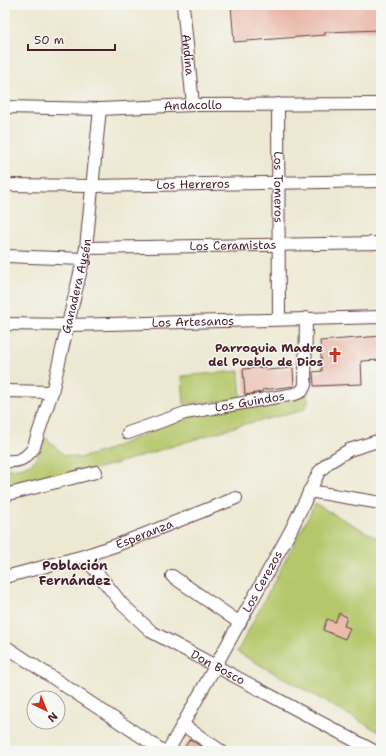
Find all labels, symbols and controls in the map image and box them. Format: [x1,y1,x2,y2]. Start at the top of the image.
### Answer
scale bar [28,26,115,52]
text: 50 m [34,32,64,48]
street label: Andina [178,33,198,77]
street label: Andacollo [163,97,222,114]
street label: Los Tomeros [270,151,287,223]
street label: Los Herreros [156,176,230,193]
street label: Los Ceramistas [189,237,277,254]
street label: Ganadera Aysén [58,238,95,335]
street label: Los Artesanos [152,313,234,331]
place label: Parroquia Madre del Pueblo de Dios [208,340,323,370]
church icon: Parroquia Madre del Pueblo de Dios [326,346,344,364]
street label: Los Guindos [214,388,286,416]
street label: Esperanza [113,515,176,553]
street label: Los Cerezos [239,548,286,615]
district label: Población Fernández [39,557,111,589]
street label: Don Bosco [188,646,248,688]
north arrow [26,690,66,730]
text: N [44,708,61,726]

